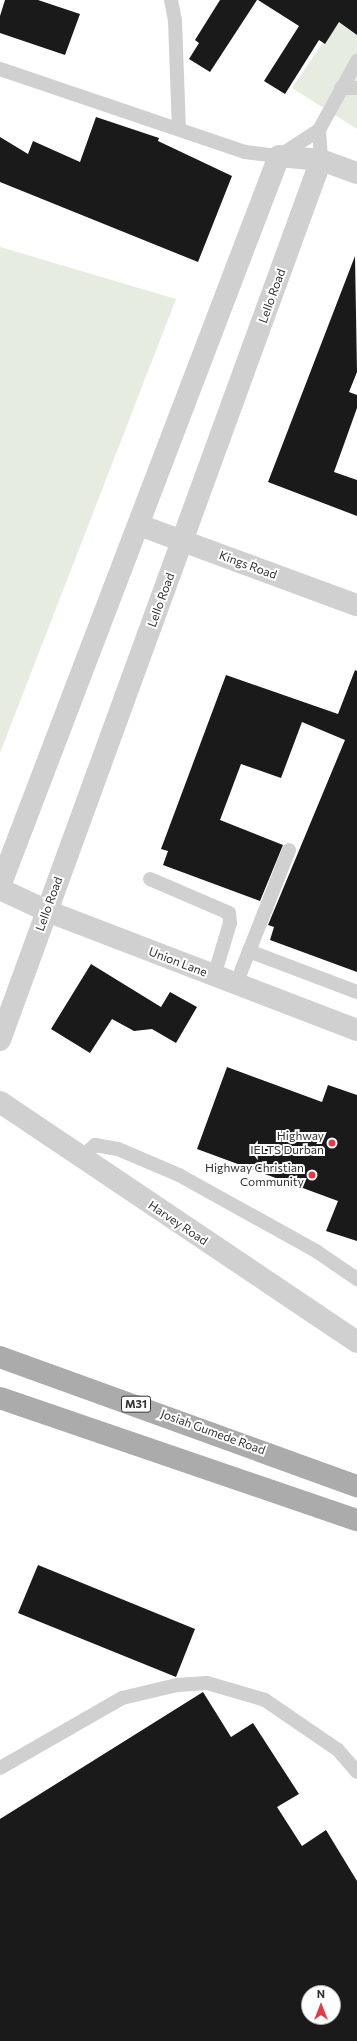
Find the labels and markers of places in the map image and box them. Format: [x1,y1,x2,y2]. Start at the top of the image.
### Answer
place label: Highway IELTS Durban [250,1129,324,1157]
marker: Highway IELTS Durban [327,1138,337,1148]
place label: Highway Christian Community [205,1161,304,1189]
marker: Highway Christian Community [307,1170,317,1180]

